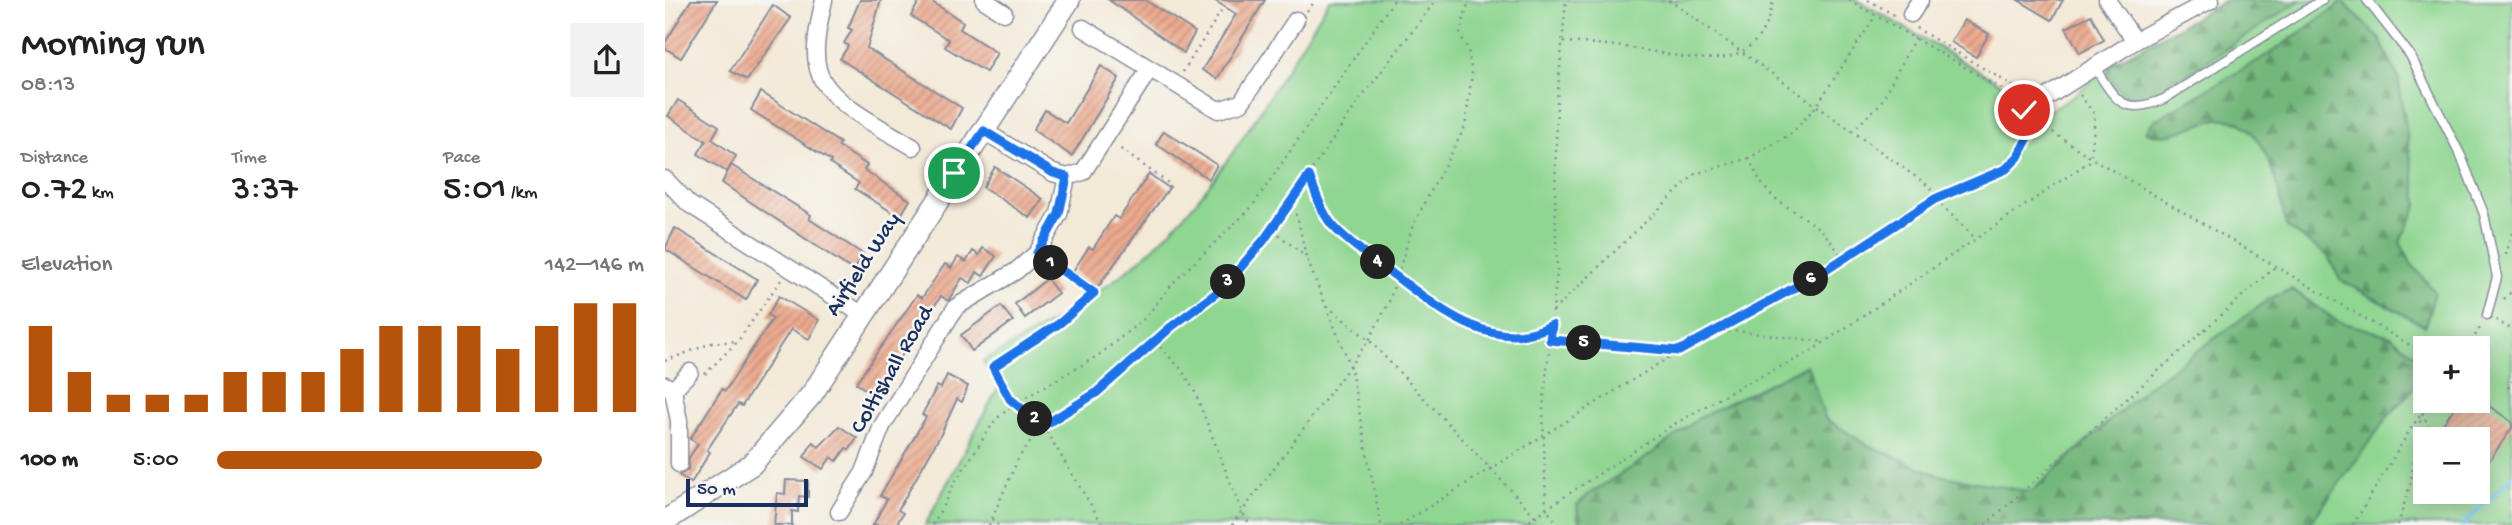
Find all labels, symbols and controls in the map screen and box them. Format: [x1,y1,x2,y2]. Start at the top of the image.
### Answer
button: share [570,23,644,97]
text: Morning run [21,24,205,68]
text: 08:13 [21,72,75,99]
pin [1994,80,2054,140]
icon: check [2005,91,2043,129]
pin [924,143,984,203]
text: Distance [21,147,88,170]
text: Time [232,147,267,170]
text: Pace [443,147,480,170]
icon: arrive [935,154,973,192]
text: 0.72 [21,170,87,211]
text: 3:37 [232,170,298,211]
text: 5:01 [443,170,506,211]
text: km [87,182,114,205]
text: /km [506,182,537,205]
street label: Airfield Way [820,208,908,322]
pin: 4 [1361,244,1395,280]
pin: 1 [1033,246,1069,280]
text: 4 [1373,250,1382,273]
text: 1 [1047,251,1054,274]
text: Elevation [21,252,112,279]
text: 142–146 m [545,252,644,279]
pin: 6 [1793,262,1829,296]
pin: 3 [1211,264,1245,300]
text: 6 [1806,267,1815,290]
text: 3 [1223,270,1232,293]
street label: Coltishall Road [845,300,941,439]
pin: 5 [1567,326,1601,360]
text: 5 [1579,331,1589,354]
map controls [2413,336,2490,504]
button: + [2413,336,2490,413]
pin: 2 [1017,402,1053,436]
text: 2 [1030,407,1039,430]
button: − [2413,427,2490,504]
text: 100 m [21,447,78,474]
text: 5:00 [133,447,178,474]
scale bar [686,476,809,508]
text: 50 m [697,479,736,502]

